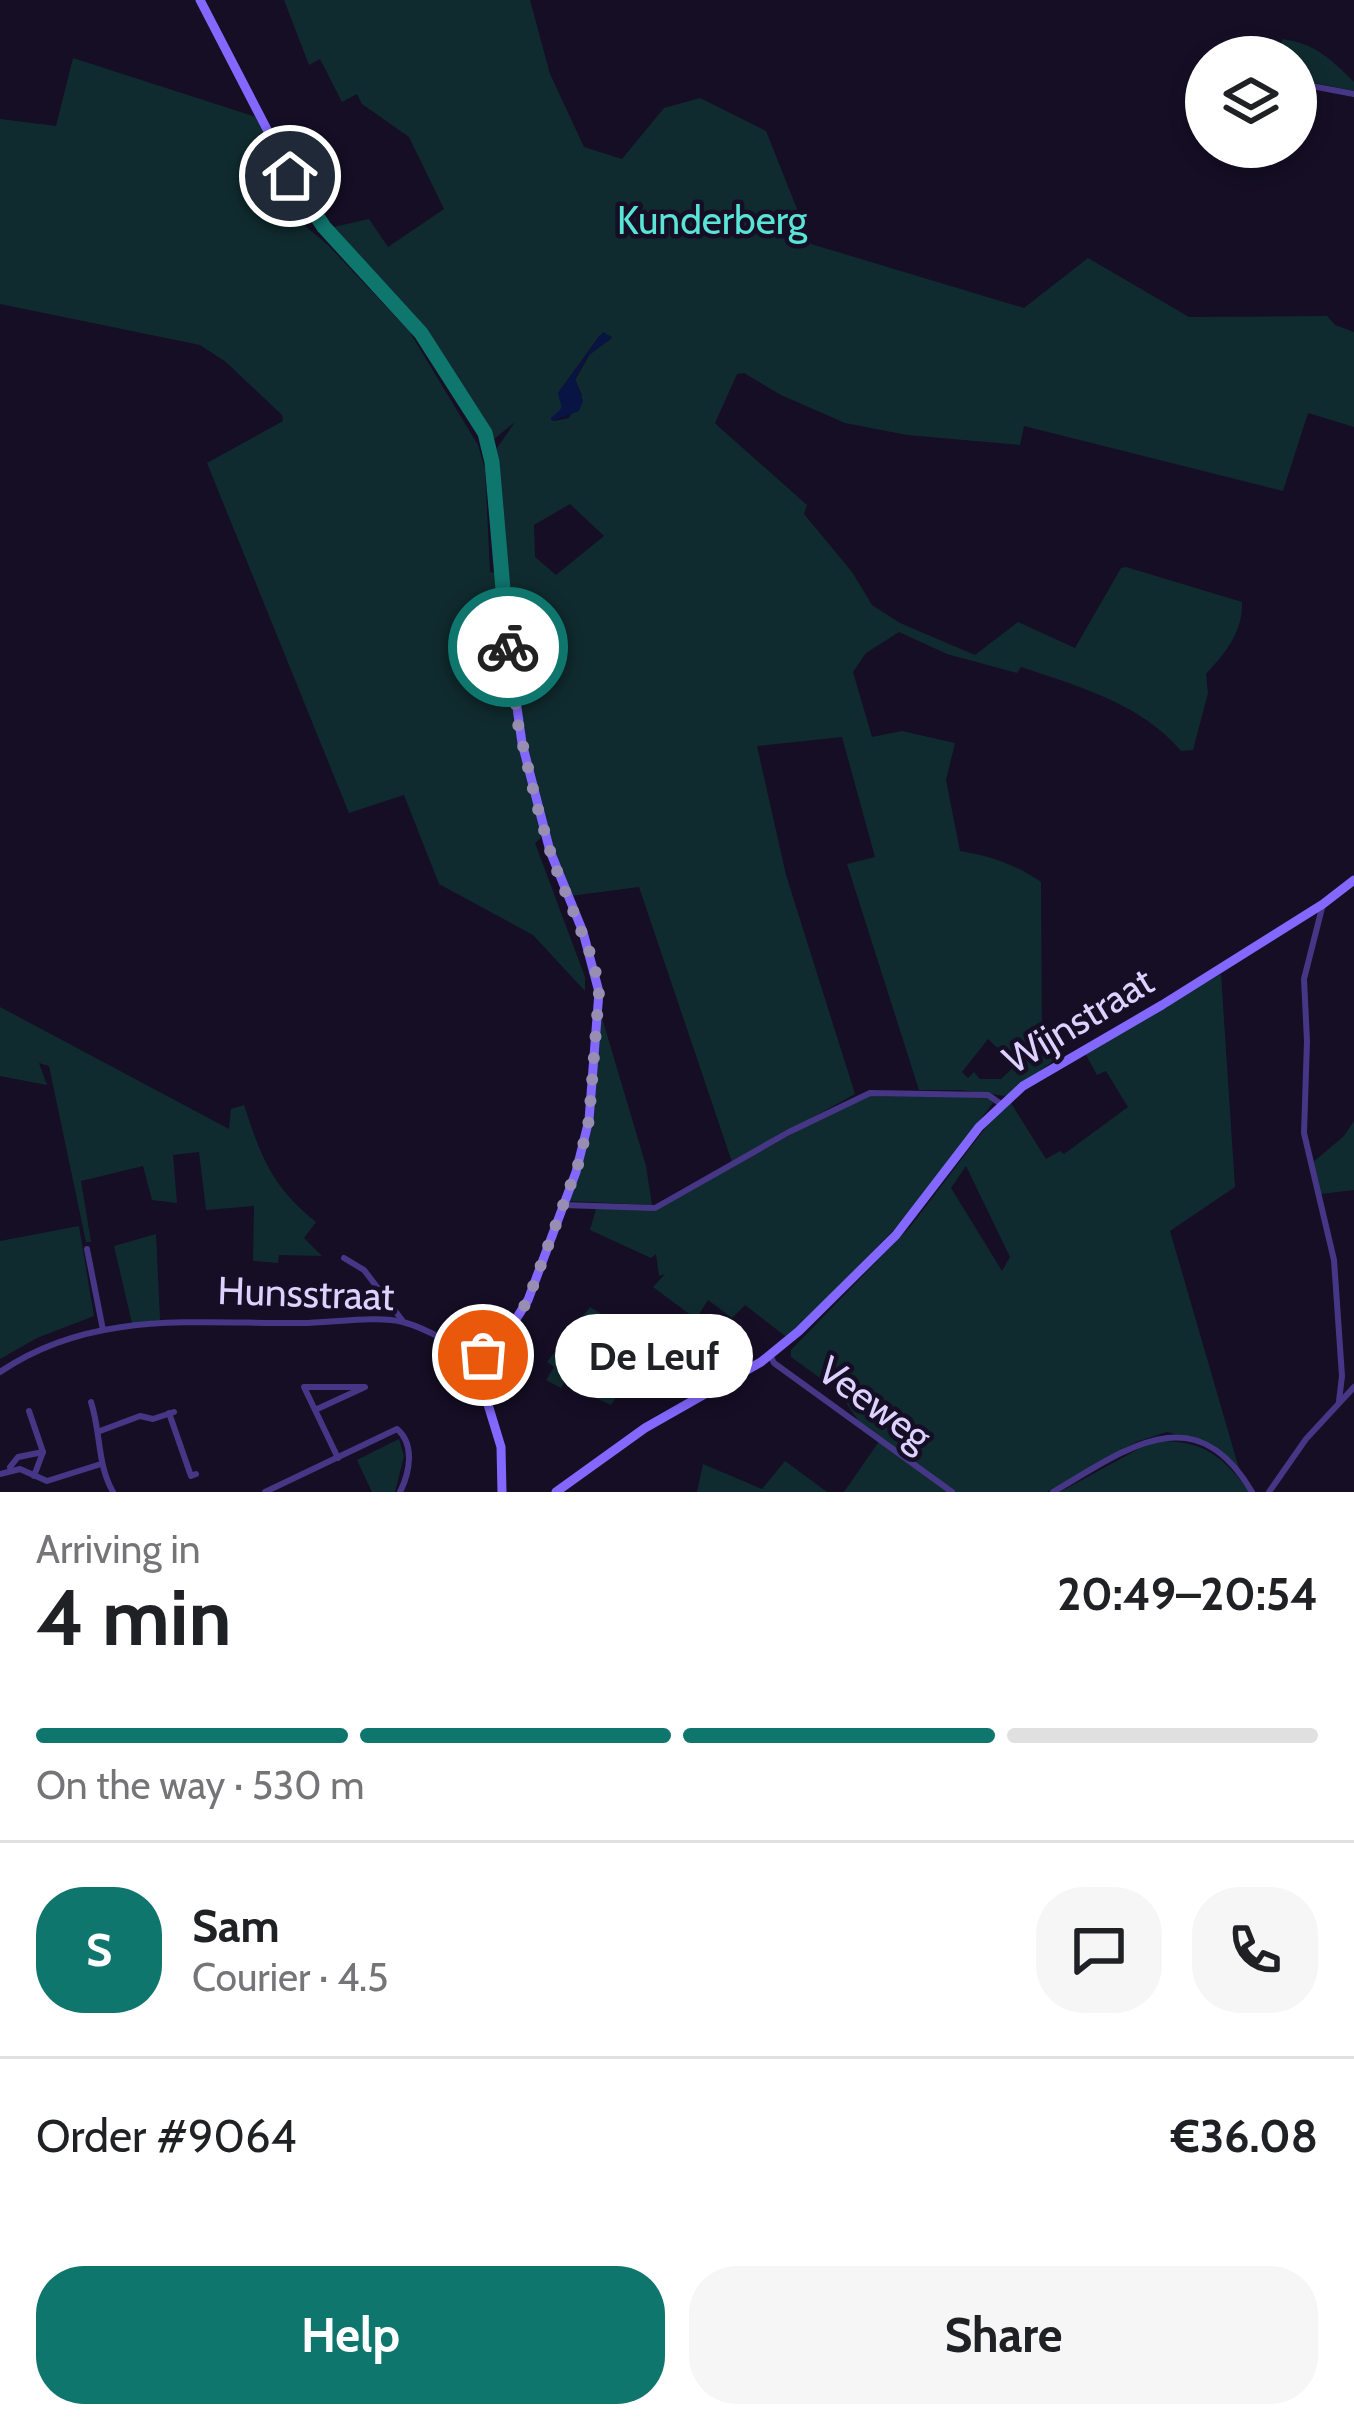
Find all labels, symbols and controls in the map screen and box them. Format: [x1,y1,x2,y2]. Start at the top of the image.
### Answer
map controls [1185,36,1317,168]
button: layers [1185,36,1317,168]
pin [239,125,341,227]
icon: home [257,143,323,209]
park label: Kunderberg [617,196,808,244]
courier [448,587,568,707]
icon: bike [475,614,541,680]
street label: Wijnstraat [994,957,1162,1083]
street label: Hunsstraat [217,1266,395,1320]
pin [432,1304,534,1406]
callout: De Leuf [555,1313,753,1397]
icon: bag [450,1322,516,1388]
text: De Leuf [589,1332,719,1380]
street label: Veeweg [809,1346,942,1461]
text: Arriving in [36,1525,200,1573]
text: 20:49–20:54 [1057,1567,1318,1621]
text: 4 min [36,1570,232,1665]
text: On the way · 530 m [36,1761,364,1809]
button: chat [1036,1887,1162,2013]
button: phone [1192,1887,1318,2013]
text: Sam [192,1899,280,1953]
text: S [86,1923,112,1977]
text: Courier · 4.5 [192,1953,388,2001]
text: Order #9064 [36,2109,297,2163]
text: €36.08 [1171,2109,1318,2163]
button: Help [36,2266,665,2404]
button: Share [689,2266,1318,2404]

